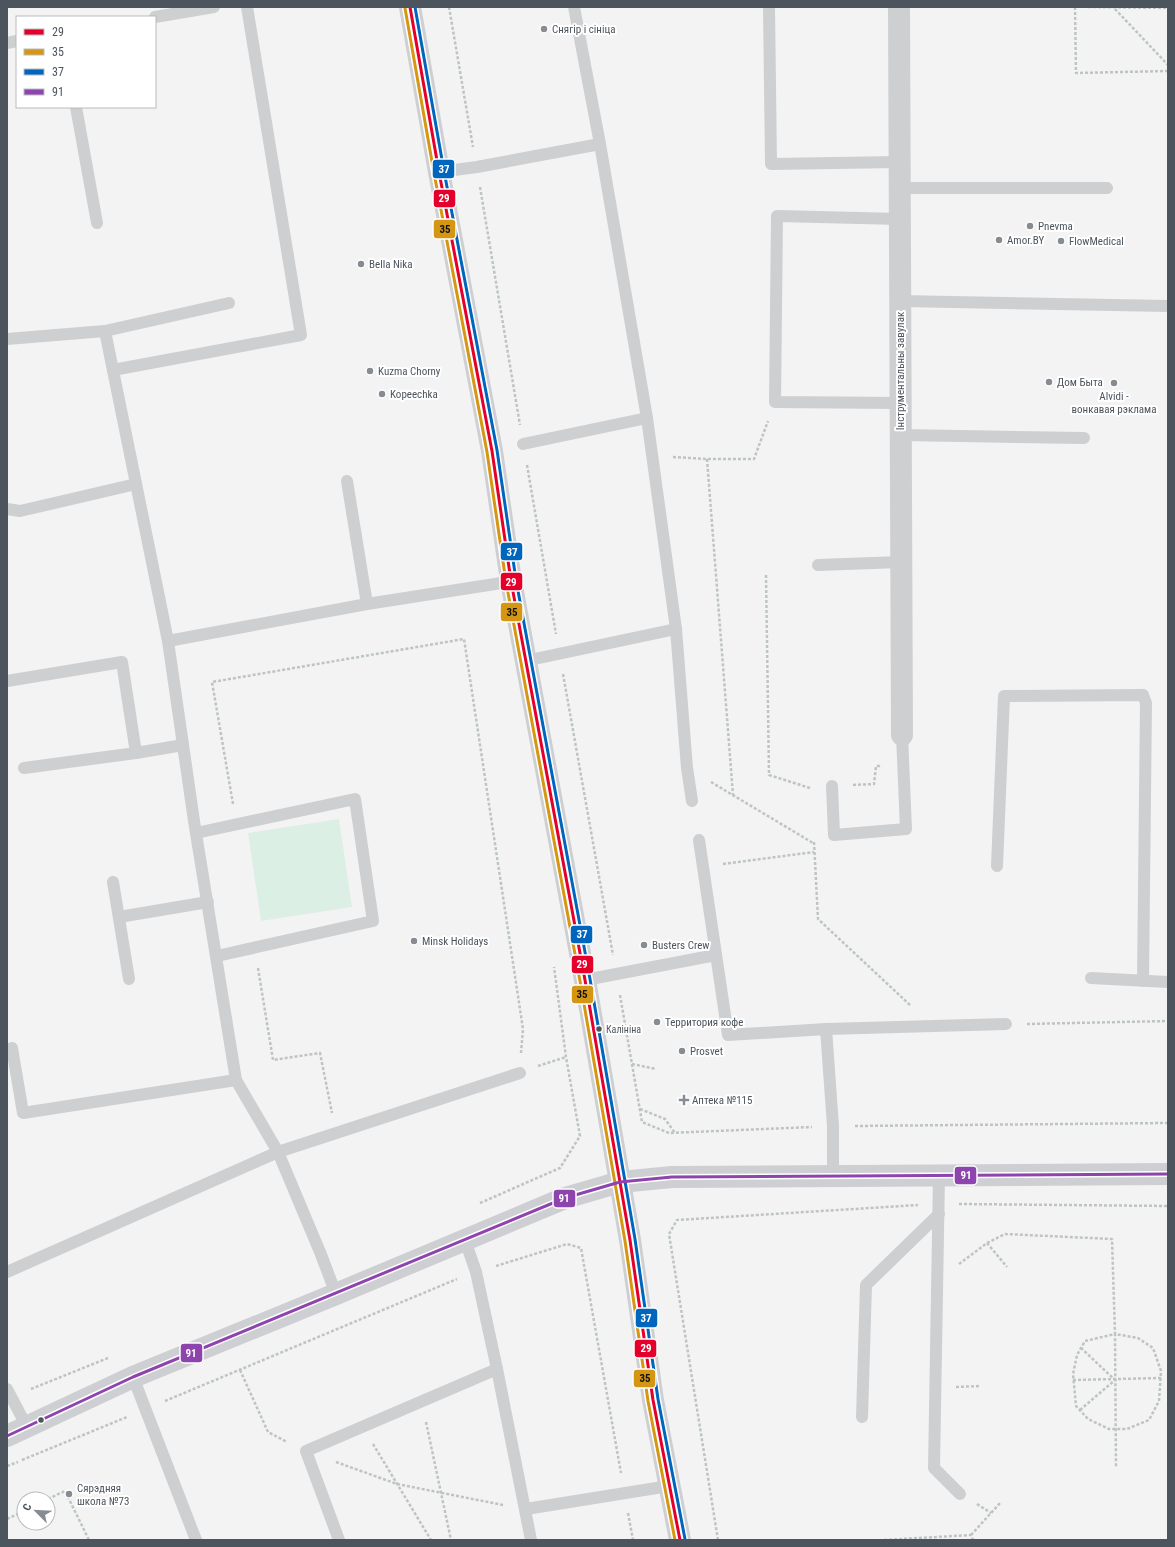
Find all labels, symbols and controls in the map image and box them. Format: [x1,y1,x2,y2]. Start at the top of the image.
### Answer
legend [16,16,156,108]
place label: Снягір і сініца [552,23,616,36]
marker: Снягір і сініца [539,24,549,34]
text: 29 [52,25,64,39]
text: 35 [52,45,64,59]
text: 37 [52,65,64,79]
text: 91 [52,85,64,99]
line badge: 37 [432,159,455,179]
text: 37 [438,163,450,176]
line badge: 29 [433,189,456,208]
text: 29 [438,192,450,205]
line badge: 35 [433,219,456,239]
place label: Pnevma [1038,220,1073,233]
marker: Pnevma [1025,221,1035,231]
text: 35 [439,223,451,236]
place label: Amor.BY [1007,234,1044,247]
marker: Amor.BY [994,235,1004,245]
place label: FlowMedical [1069,235,1124,248]
marker: FlowMedical [1056,236,1066,246]
place label: Bella Nika [369,258,413,271]
marker: Bella Nika [356,259,366,269]
street label: Інструментальны завулак [894,311,907,430]
place label: Kuzma Chorny [378,365,441,378]
marker: Kuzma Chorny [365,366,375,376]
place label: Дом Быта [1057,376,1103,389]
marker: Дом Быта [1044,377,1054,387]
marker: Alvidi - вонкавая рэклама [1109,378,1119,388]
place label: Kopeechka [390,388,438,401]
marker: Kopeechka [377,389,387,399]
place label: Alvidi - вонкавая рэклама [1071,390,1157,416]
line badge: 37 [500,542,523,561]
text: 37 [506,546,518,559]
line badge: 29 [500,572,523,591]
text: 29 [505,576,517,589]
line badge: 35 [500,602,523,622]
text: 35 [506,606,518,619]
line badge: 37 [570,925,593,944]
text: 37 [576,928,588,941]
place label: Minsk Holidays [422,935,488,948]
marker: Minsk Holidays [409,936,419,946]
place label: Busters Crew [652,939,709,952]
marker: Busters Crew [639,940,649,950]
line badge: 29 [571,955,594,974]
text: 29 [576,958,588,971]
line badge: 35 [571,985,594,1004]
text: 35 [576,988,588,1001]
place label: Территория кофе [665,1016,743,1029]
marker: Территория кофе [652,1017,662,1027]
marker: Калініна [594,1024,604,1034]
place label: Калініна [606,1024,641,1035]
place label: Prosvet [690,1045,723,1058]
marker: Prosvet [677,1046,687,1056]
place label: Аптека №115 [692,1094,752,1107]
marker: Аптека №115 [679,1095,689,1105]
line badge: 91 [954,1166,977,1185]
text: 91 [960,1169,972,1182]
line badge: 91 [553,1189,576,1208]
text: 91 [558,1192,570,1205]
line badge: 37 [635,1308,658,1328]
text: 37 [640,1312,652,1325]
line badge: 29 [634,1339,657,1358]
text: 29 [640,1342,652,1355]
line badge: 91 [180,1343,203,1363]
text: 91 [185,1347,197,1360]
line badge: 35 [633,1369,656,1388]
text: 35 [639,1372,651,1385]
unlabelled marker [36,1415,46,1425]
place label: Сярэдняя школа №73 [77,1482,129,1508]
marker: Сярэдняя школа №73 [64,1489,74,1499]
north arrow [16,1491,56,1531]
text: С [20,1502,35,1513]

